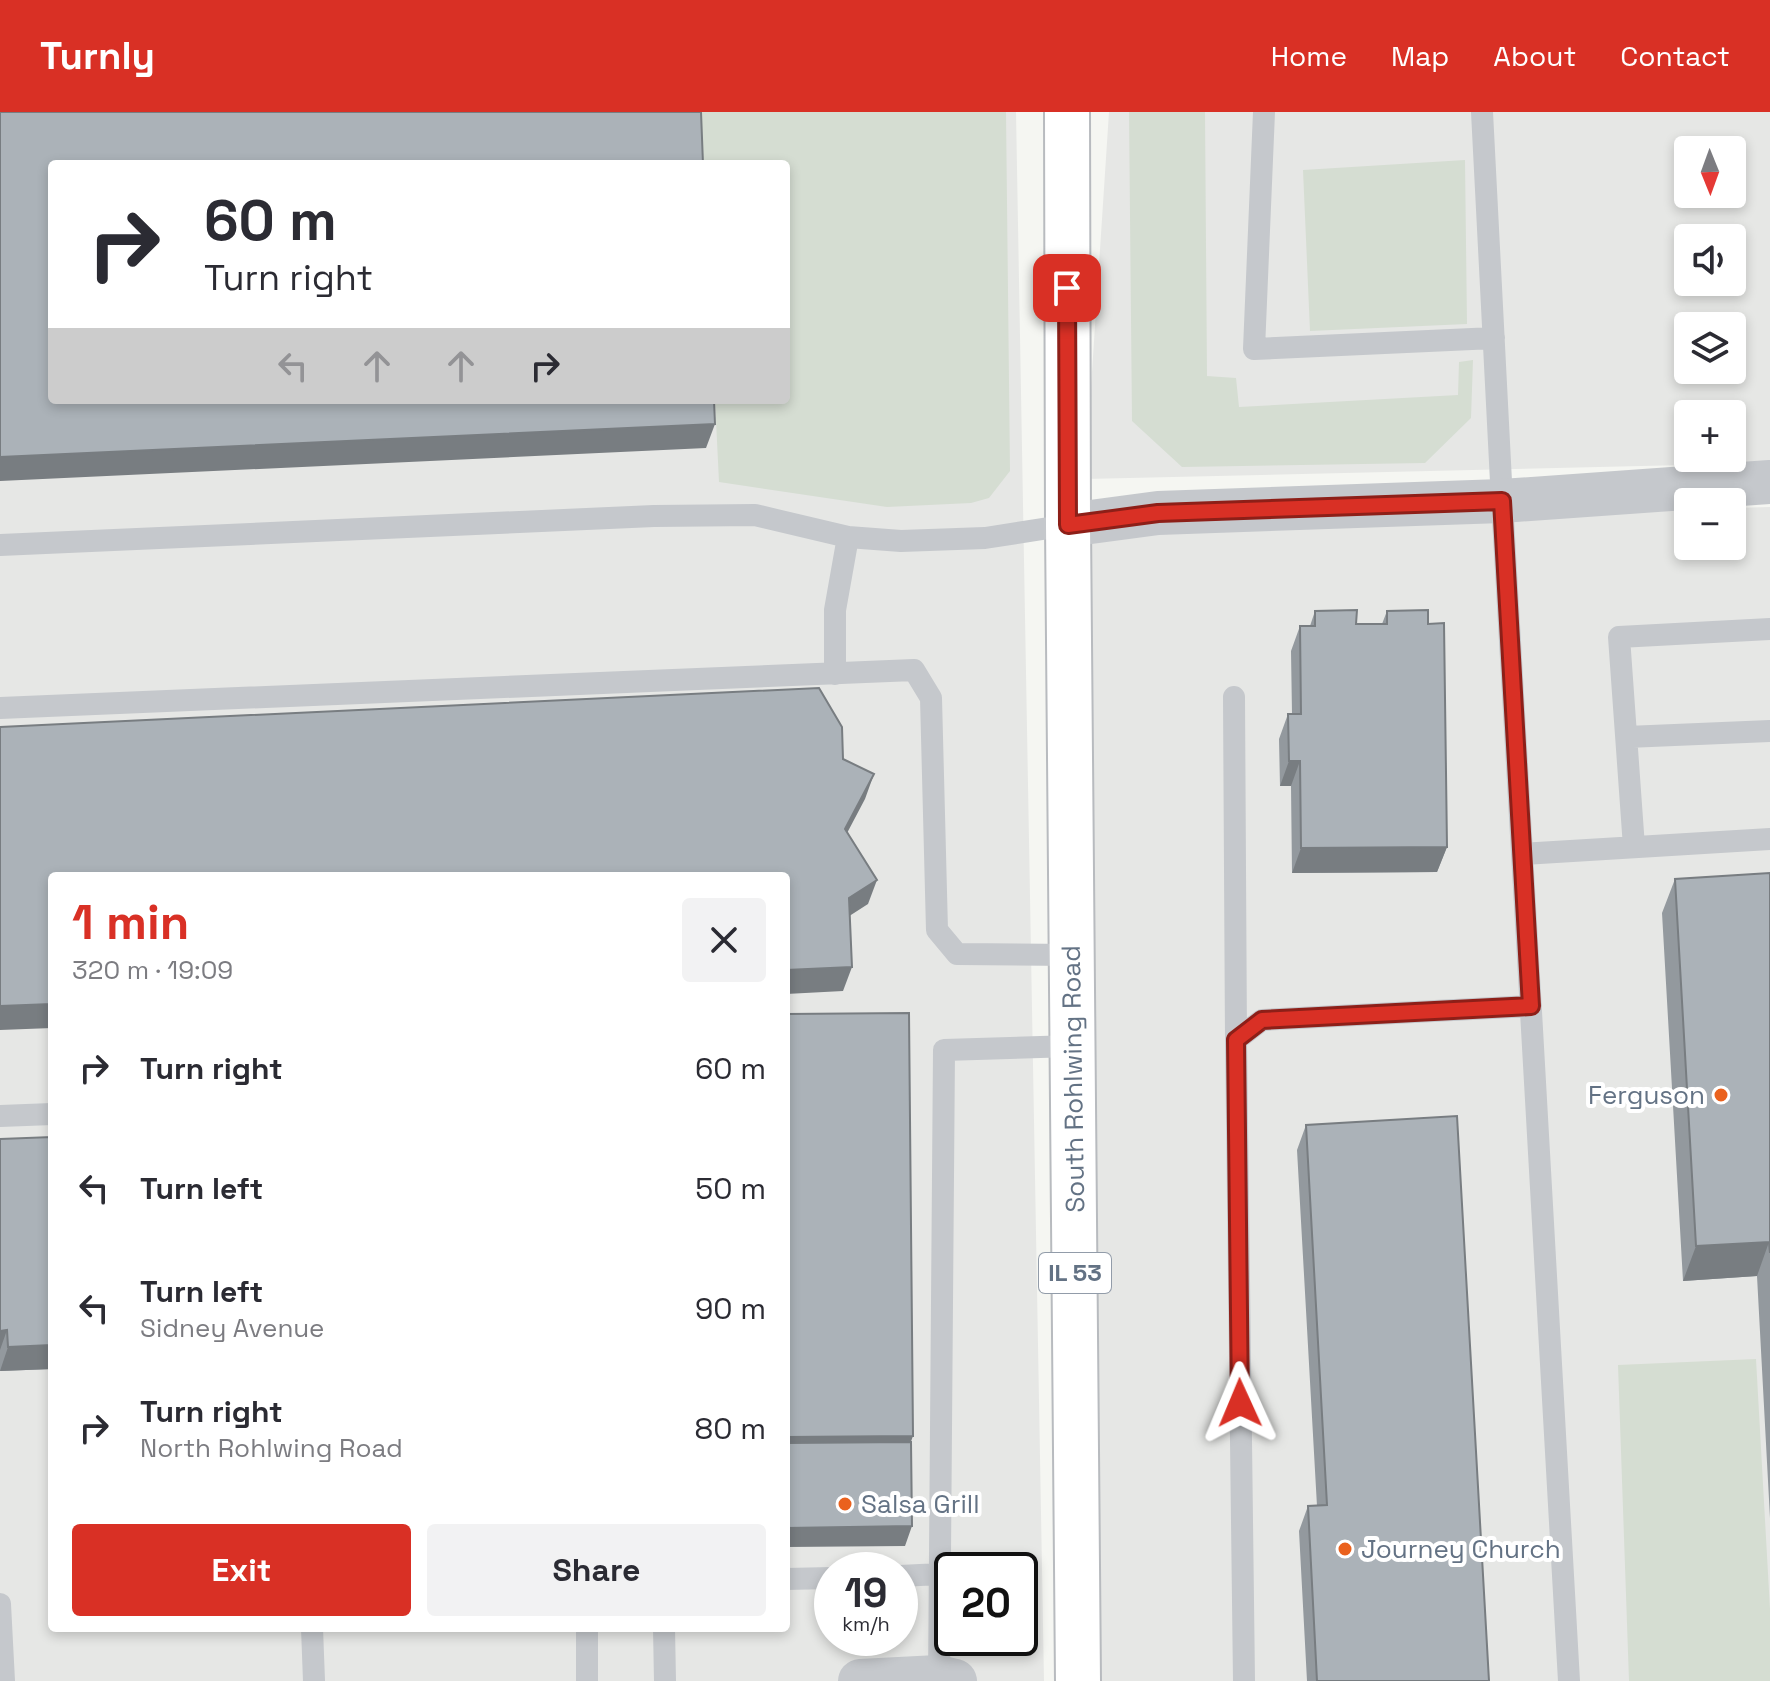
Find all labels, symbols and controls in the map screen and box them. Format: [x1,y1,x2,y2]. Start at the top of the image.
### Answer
text: Turnly [40,32,155,80]
text: Home [1271,38,1347,74]
text: Map [1391,38,1449,74]
text: About [1493,38,1576,74]
text: Contact [1620,38,1730,74]
north arrow [1674,136,1746,208]
map controls [1674,136,1746,560]
text: 60 m [204,185,337,256]
icon: right [72,192,176,296]
button: sound [1674,224,1746,296]
pin [1033,254,1101,322]
text: Turn right [204,255,373,301]
icon: arrive [1045,266,1089,310]
button: layers [1674,312,1746,384]
icon: left [271,344,315,388]
icon: ahead [355,344,399,388]
icon: ahead [439,344,483,388]
icon: right [523,344,567,388]
button: + [1674,400,1746,472]
button: − [1674,488,1746,560]
text: 1 min [72,892,189,953]
button: close [682,898,766,982]
street label: South Rohlwing Road [1054,945,1092,1213]
text: 320 m · 19:09 [72,953,233,987]
icon: right [72,1046,116,1090]
text: Turn right [140,1049,283,1088]
text: 60 m [695,1049,766,1088]
place label: Ferguson [1588,1078,1705,1112]
marker: Ferguson [1712,1086,1730,1104]
icon: left [72,1166,116,1210]
text: Turn left [140,1169,263,1208]
text: 50 m [695,1169,766,1208]
road number: IL 53 [1039,1253,1111,1293]
text: Turn left [140,1272,263,1311]
icon: left [72,1286,116,1330]
text: 90 m [695,1289,766,1328]
text: Sidney Avenue [140,1311,324,1345]
position arrow [1198,1361,1282,1445]
text: Turn right [140,1392,283,1431]
icon: right [72,1406,116,1450]
text: 80 m [695,1409,766,1448]
text: North Rohlwing Road [140,1431,403,1465]
place label: Salsa Grill [861,1487,980,1521]
marker: Salsa Grill [836,1495,854,1513]
button: Exit [72,1524,411,1616]
button: Share [427,1524,766,1616]
place label: Journey Church [1361,1532,1561,1566]
marker: Journey Church [1336,1540,1354,1558]
speed limit sign: 20 [934,1552,1038,1656]
text: 19 [845,1568,887,1619]
text: km/h [842,1611,890,1637]

